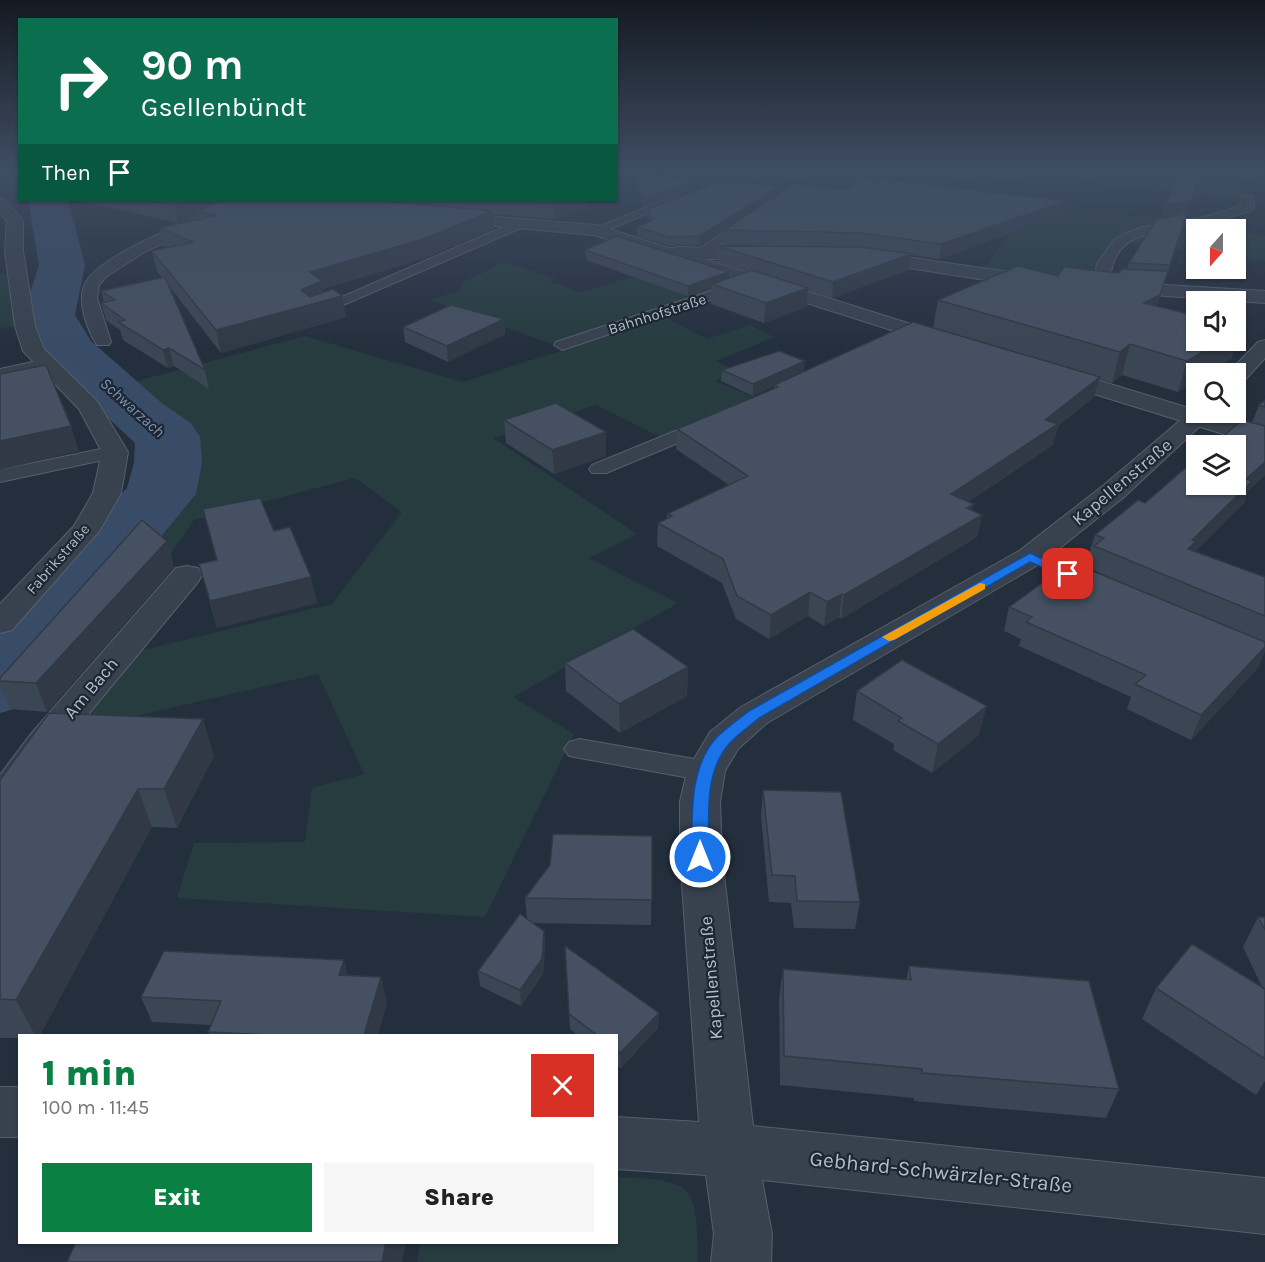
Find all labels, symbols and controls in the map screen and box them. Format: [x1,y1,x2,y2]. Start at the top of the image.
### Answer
text: 90 m [141,40,244,90]
icon: right [42,42,120,120]
text: Gsellenbündt [141,91,307,123]
icon: arrive [103,156,136,189]
text: Then [42,160,91,186]
north arrow [1186,219,1246,279]
map controls [1186,219,1246,495]
street label: Bahnhofstraße [606,290,708,338]
button: sound [1186,291,1246,351]
button: search [1186,363,1246,423]
water label: Schwarzach [97,374,169,441]
street label: Kapellenstraße [1068,434,1176,530]
button: layers [1186,435,1246,495]
street label: Fabrikstraße [23,520,93,598]
pin [1042,548,1093,599]
icon: arrive [1051,557,1084,590]
street label: Am Bach [59,653,123,723]
position arrow [668,825,732,889]
street label: Kapellenstraße [695,915,727,1041]
text: 1 min [42,1052,136,1094]
button: close [531,1054,594,1117]
text: 100 m · 11:45 [42,1096,149,1119]
street label: Gebhard-Schwärzler-Straße [809,1146,1073,1198]
button: Exit [42,1163,312,1232]
button: Share [324,1163,594,1232]

